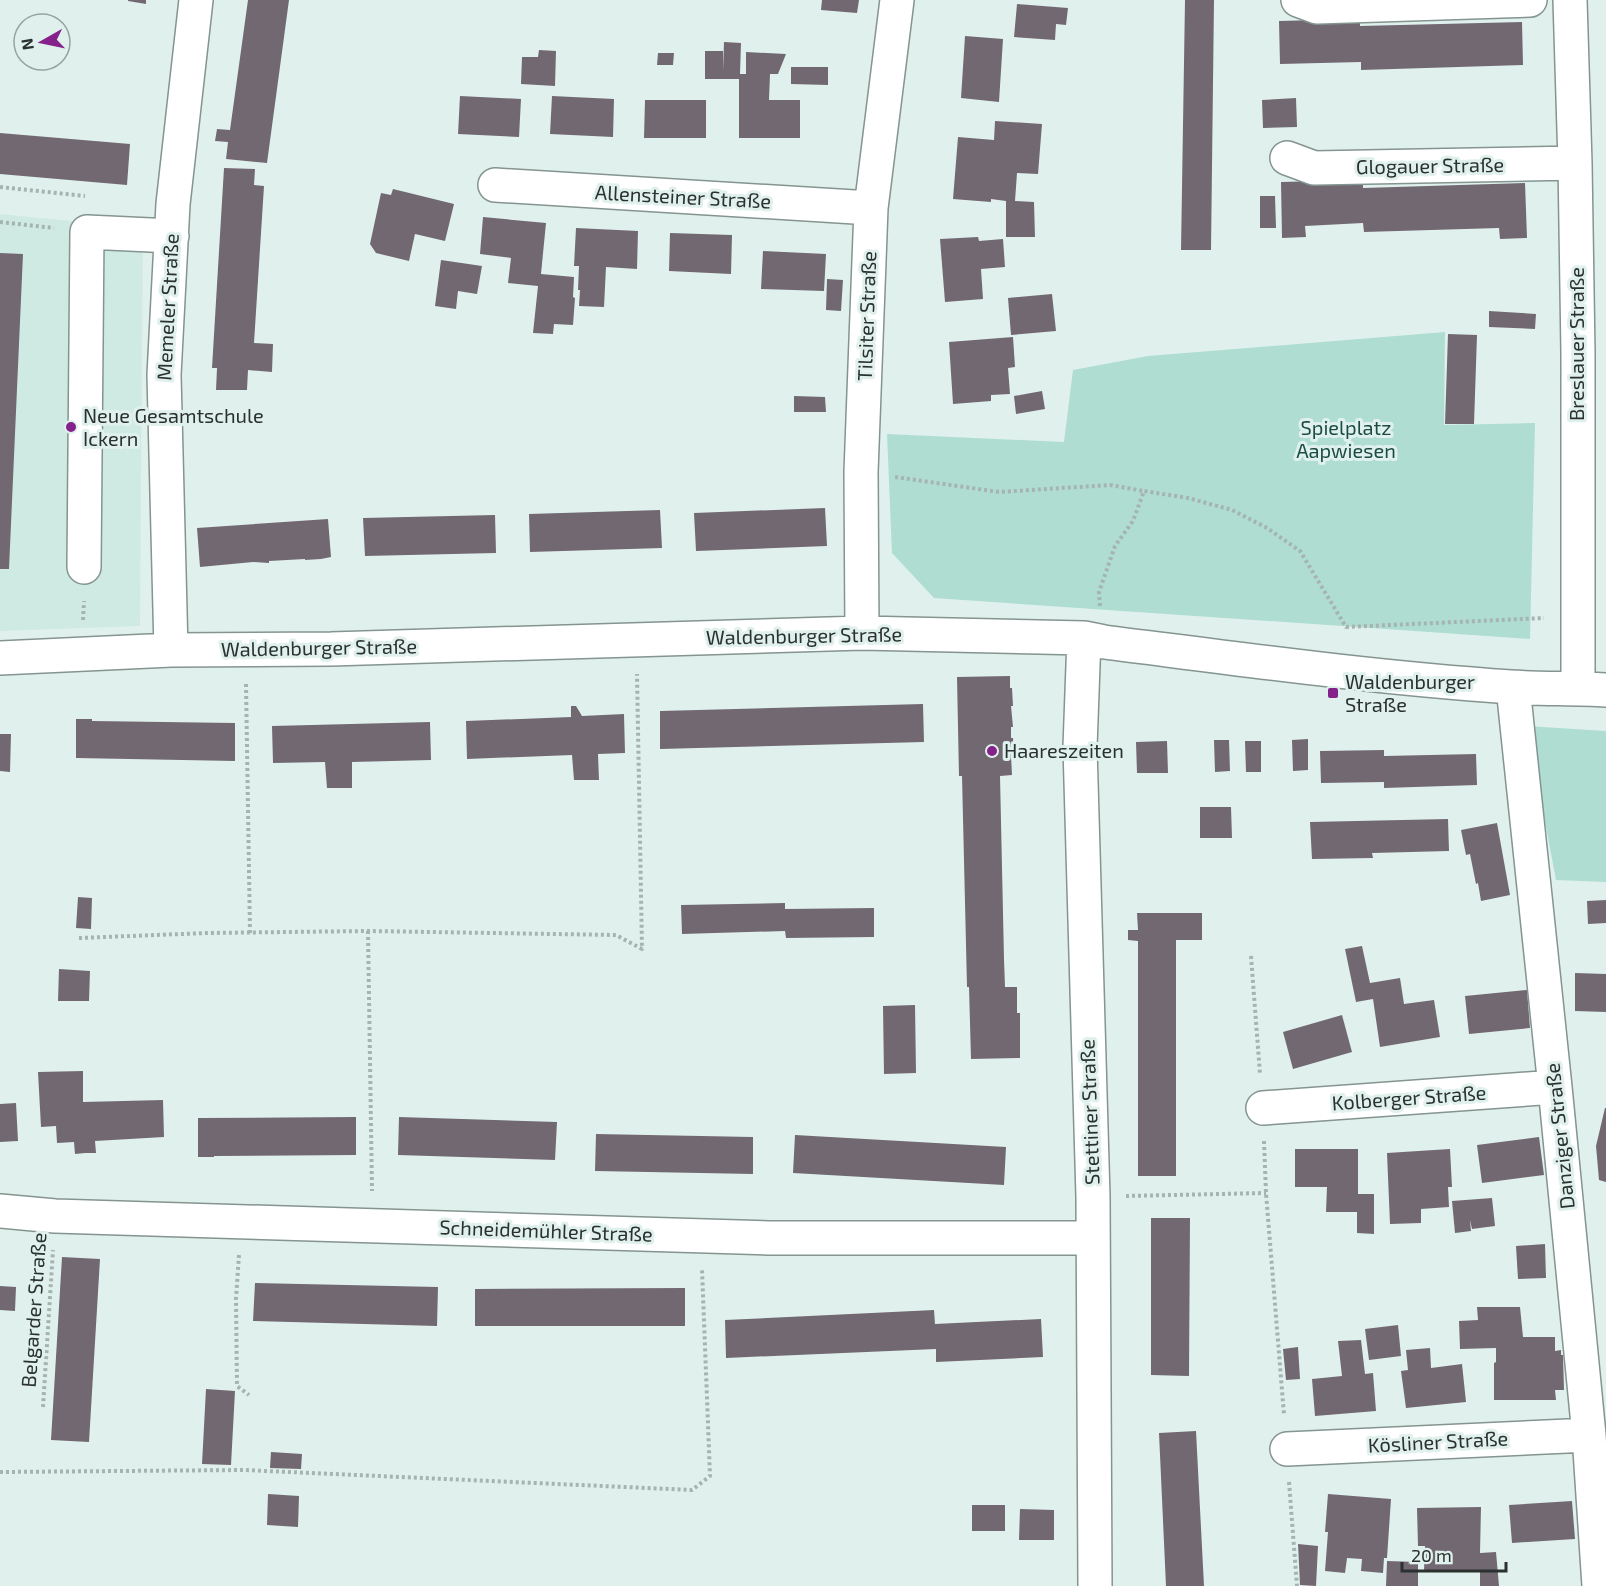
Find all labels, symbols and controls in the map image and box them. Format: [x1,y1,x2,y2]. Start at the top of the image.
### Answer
north arrow [12,12,72,72]
text: N [16,37,37,52]
street label: Glogauer Straße [1356,152,1504,178]
street label: Allensteiner Straße [594,179,772,213]
street label: Memeler Straße [151,233,183,381]
street label: Tilsiter Straße [852,251,880,381]
street label: Breslauer Straße [1564,267,1588,421]
place label: Neue Gesamtschule Ickern [83,403,264,450]
park label: Spielplatz Aapwiesen [1296,415,1396,462]
marker: Neue Gesamtschule Ickern [64,420,78,434]
street label: Waldenburger Straße [706,621,902,649]
street label: Waldenburger Straße [221,633,417,661]
place label: Waldenburger Straße [1345,669,1475,716]
marker: Waldenburger Straße [1326,686,1340,700]
place label: Haareszeiten [1004,738,1124,762]
marker: Haareszeiten [985,744,999,758]
street label: Stettiner Straße [1074,1039,1104,1185]
street label: Danziger Straße [1539,1062,1579,1210]
street label: Kolberger Straße [1331,1080,1487,1114]
street label: Schneidemühler Straße [439,1214,653,1246]
street label: Belgarder Straße [16,1232,50,1388]
street label: Kösliner Straße [1367,1425,1509,1457]
scale bar [1402,1535,1506,1573]
text: 20 m [1411,1544,1452,1566]

